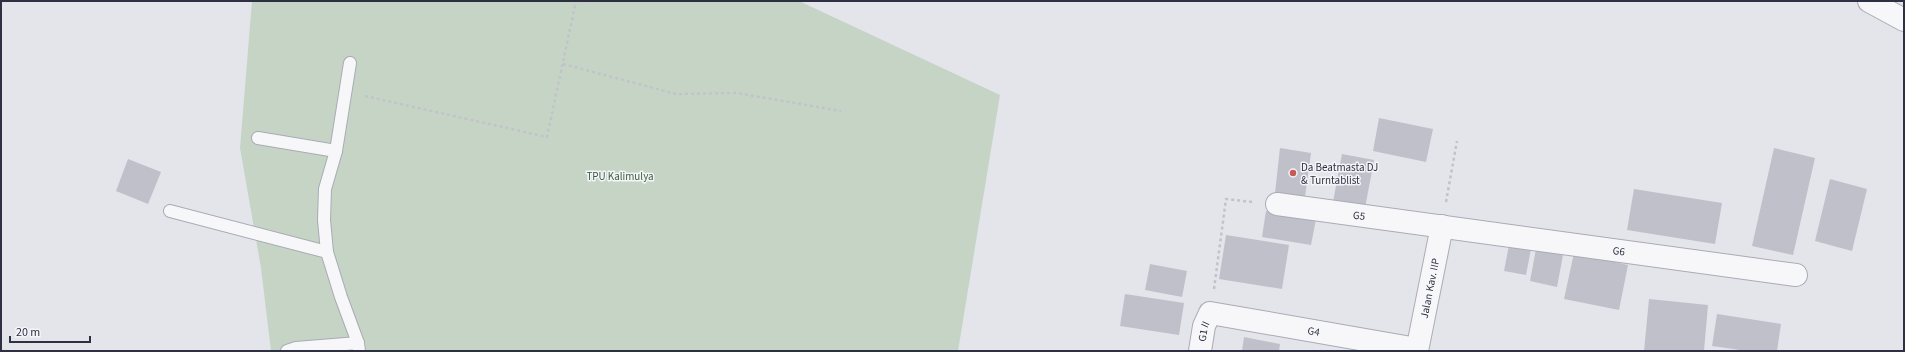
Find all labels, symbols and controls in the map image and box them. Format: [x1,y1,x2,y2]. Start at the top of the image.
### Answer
place label: Da Beatmasta DJ & Turntablist [1301,160,1378,188]
marker: Da Beatmasta DJ & Turntablist [1288,168,1298,178]
park label: TPU Kalimulya [586,169,654,184]
street label: G5 [1352,207,1366,224]
street label: G6 [1612,242,1626,259]
street label: Jalan Kav. IIP [1416,257,1443,320]
scale bar [10,318,90,344]
street label: G1 II [1194,318,1213,342]
street label: G4 [1306,323,1322,340]
text: 20 m [16,324,40,341]

